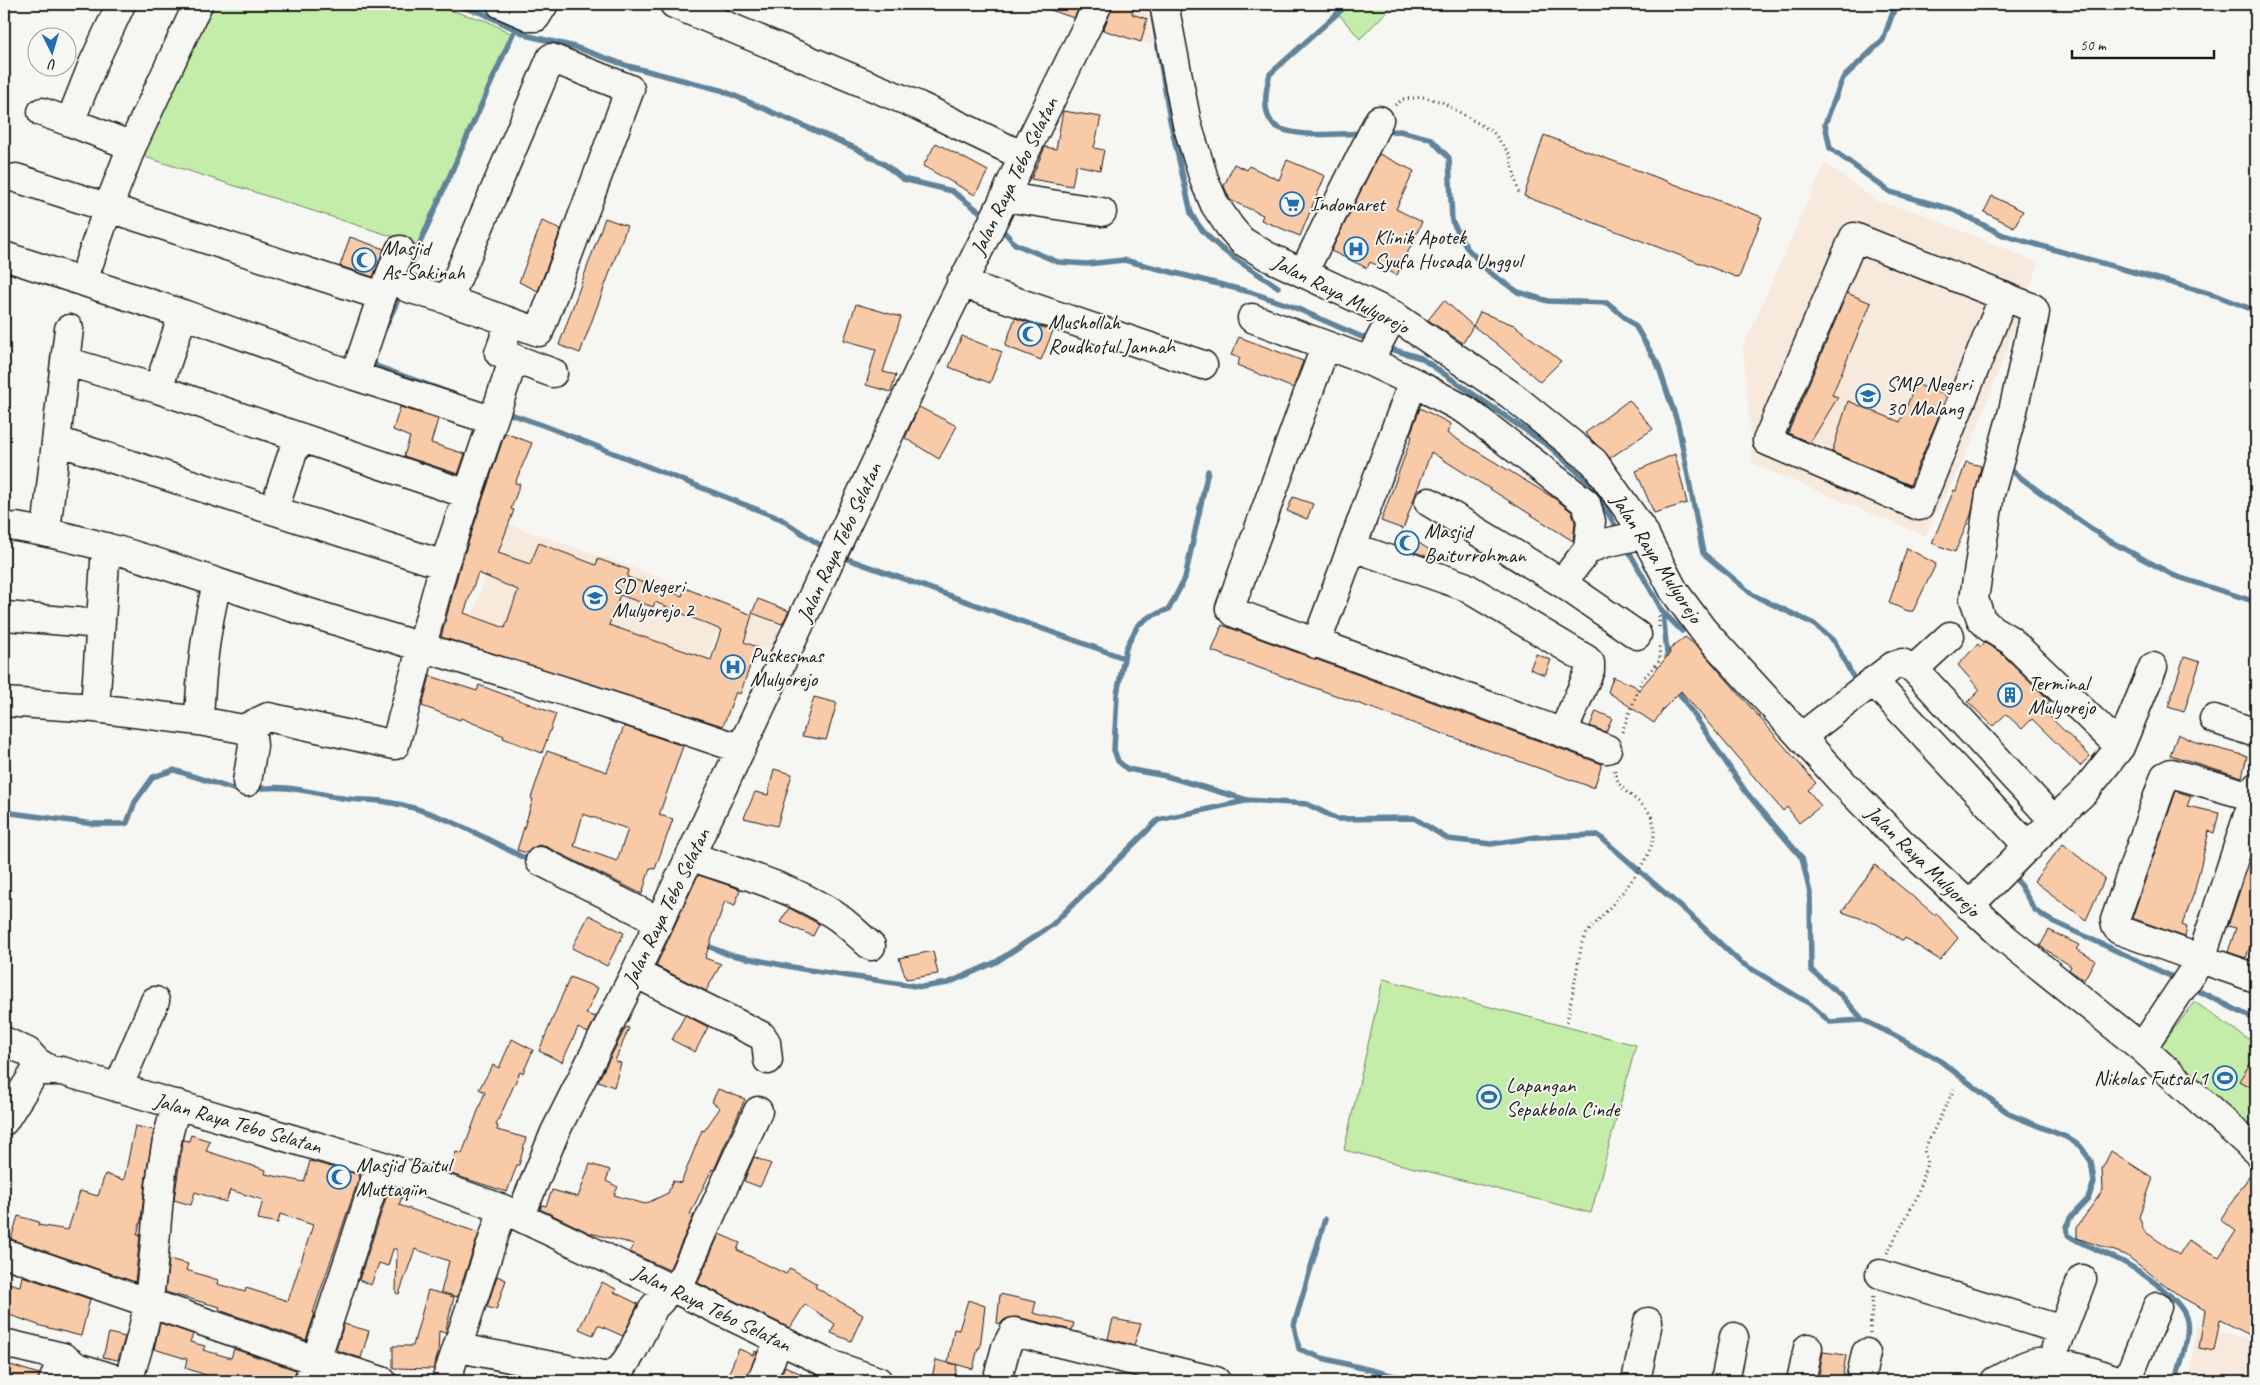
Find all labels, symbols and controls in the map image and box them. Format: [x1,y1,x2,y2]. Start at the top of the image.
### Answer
north arrow [28,28,78,78]
scale bar [2072,28,2215,60]
text: 50 m [2080,36,2107,55]
text: U [46,56,57,73]
street label: Jalan Raya Tebo Selatan [964,92,1064,260]
supermarket icon: Indomaret [1279,191,1305,217]
place label: Indomaret [1310,191,1387,217]
place label: Klinik Apotek Syufa Husada Unggul [1374,224,1525,274]
place label: Masjid As-Sakinah [382,235,465,285]
hospital icon: Klinik Apotek Syufa Husada Unggul [1343,236,1369,262]
mosque icon: Masjid As-Sakinah [351,247,377,273]
street label: Jalan Raya Mulyorejo [1268,248,1416,341]
place label: Mushollah Roudhotul Jannah [1048,309,1176,359]
mosque icon: Mushollah Roudhotul Jannah [1017,321,1043,347]
place label: SMP Negeri 30 Malang [1886,371,1975,421]
school or university icon: SMP Negeri 30 Malang [1855,383,1881,409]
street label: Jalan Raya Tebo Selatan [790,458,887,627]
street label: Jalan Raya Mulyorejo [1605,487,1710,630]
place label: Masjid Baiturrohman [1424,518,1527,568]
mosque icon: Masjid Baiturrohman [1394,530,1420,556]
place label: SD Negeri Mulyorejo 2 [612,573,695,623]
school or university icon: SD Negeri Mulyorejo 2 [582,585,608,611]
place label: Puskesmas Mulyorejo [750,642,825,692]
hospital icon: Puskesmas Mulyorejo [720,654,746,680]
place label: Terminal Mulyorejo [2028,670,2097,720]
building icon: Terminal Mulyorejo [1997,682,2023,708]
street label: Jalan Raya Mulyorejo [1859,799,1988,924]
street label: Jalan Raya Tebo Selatan [616,823,716,991]
place label: Nikolas Futsal 1 [2094,1065,2210,1091]
sports icon: Nikolas Futsal 1 [2212,1065,2238,1091]
place label: Lapangan Sepakbola Cinde [1506,1072,1621,1122]
sports icon: Lapangan Sepakbola Cinde [1476,1084,1502,1110]
street label: Jalan Raya Tebo Selatan [151,1086,325,1159]
place label: Masjid Baitul Muttaqiin [356,1152,454,1202]
mosque icon: Masjid Baitul Muttaqiin [326,1164,352,1190]
street label: Jalan Raya Tebo Selatan [628,1258,796,1358]

